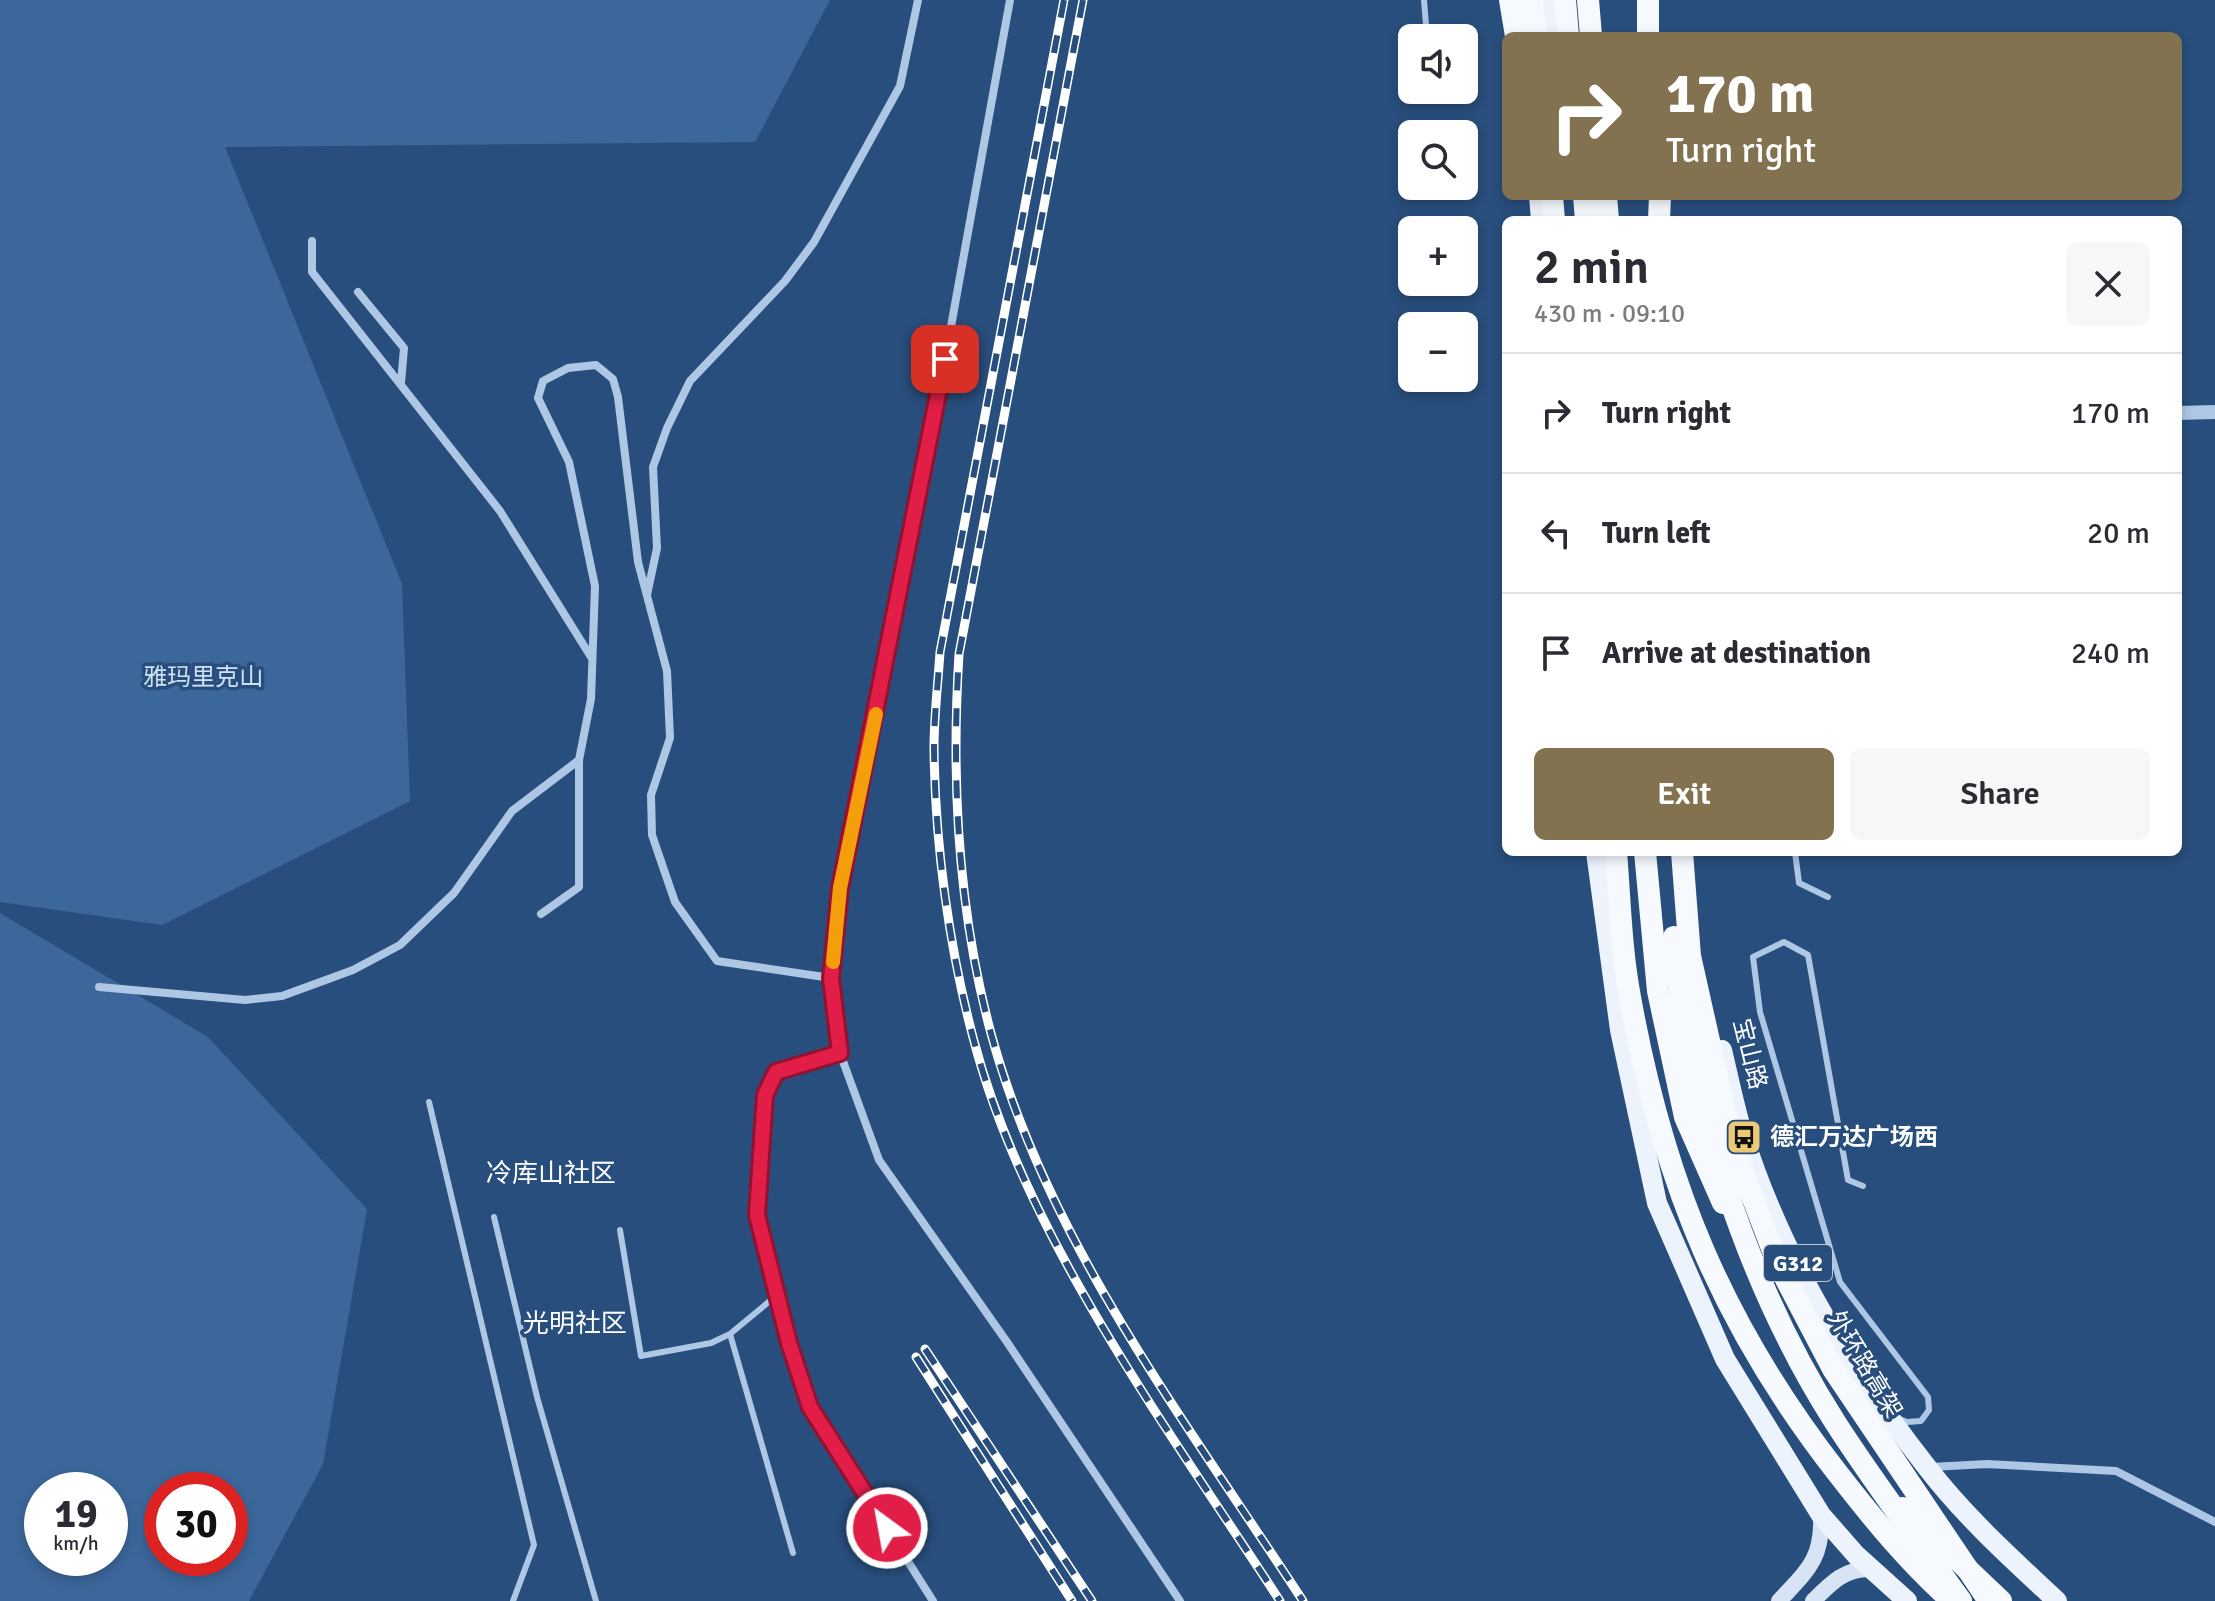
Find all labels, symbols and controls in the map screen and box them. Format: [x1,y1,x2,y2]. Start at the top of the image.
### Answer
map controls [1398,24,1478,392]
button: sound [1398,24,1478,104]
text: 170 m [1666,59,1814,128]
icon: right [1534,64,1638,168]
button: search [1398,120,1478,200]
text: Turn right [1666,128,1816,173]
button: + [1398,216,1478,296]
text: 2 min [1534,238,1649,297]
button: close [2066,242,2150,326]
text: 430 m · 09:10 [1534,298,1685,330]
button: − [1398,312,1478,392]
pin [911,325,979,393]
icon: arrive [923,337,967,381]
icon: right [1534,391,1578,435]
text: Turn right [1602,395,1731,432]
text: 170 m [2071,395,2150,432]
icon: left [1534,511,1578,555]
text: Turn left [1602,515,1711,552]
text: 20 m [2087,515,2150,552]
icon: arrive [1534,631,1578,675]
text: Arrive at destination [1602,635,1871,672]
text: 240 m [2071,635,2150,672]
park label: 雅玛里克山 [143,662,263,692]
button: Exit [1534,748,1834,840]
button: Share [1850,748,2150,840]
street label: 宝山路 [1727,1015,1773,1093]
bus stop icon: 德汇万达广场西 [1725,1118,1763,1156]
place label: 德汇万达广场西 [1770,1122,1938,1152]
district label: 冷库山社区 [486,1158,616,1190]
road number: G312 [1764,1245,1832,1281]
street label: 外环路高架 [1821,1305,1909,1423]
district label: 光明社区 [523,1308,627,1340]
speed limit sign: 30 [144,1472,248,1576]
position arrow [845,1486,929,1570]
text: 19 [54,1489,98,1539]
text: km/h [53,1531,99,1556]

